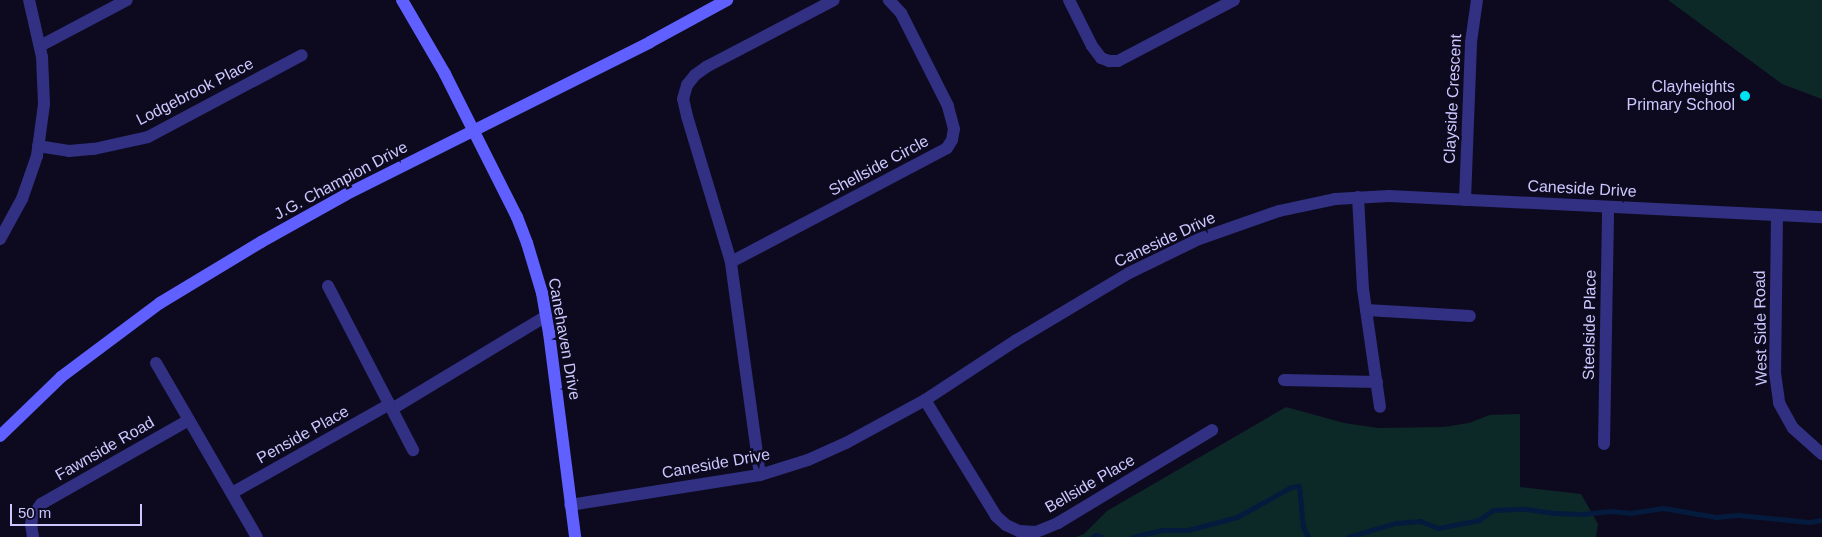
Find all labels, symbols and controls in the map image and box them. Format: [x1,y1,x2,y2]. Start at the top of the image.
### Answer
street label: Clayside Crescent [1440,34,1466,164]
street label: Lodgebrook Place [133,54,257,130]
place label: Clayheights Primary School [1627,77,1735,115]
marker: Clayheights Primary School [1739,90,1751,102]
street label: Shellside Circle [826,132,932,200]
street label: J.G. Champion Drive [271,138,411,224]
street label: Caneside Drive [1527,177,1637,201]
street label: Caneside Drive [1111,208,1219,272]
street label: Steelside Place [1579,270,1601,380]
street label: West Side Road [1750,270,1772,386]
street label: Canehaven Drive [544,276,584,402]
street label: Penside Place [254,402,352,468]
street label: Fawnside Road [52,413,158,485]
street label: Caneside Drive [660,445,772,483]
street label: Bellside Place [1042,451,1138,517]
scale bar [12,494,145,526]
text: 50 m [18,504,51,521]

